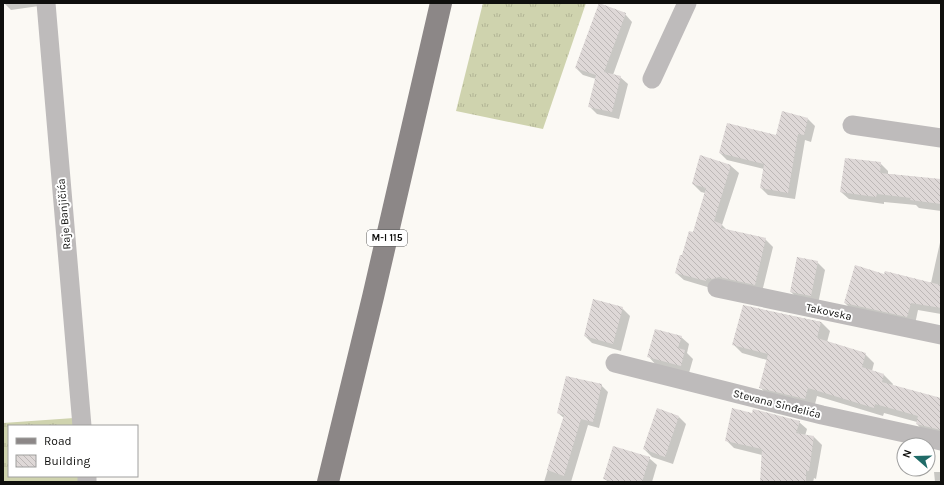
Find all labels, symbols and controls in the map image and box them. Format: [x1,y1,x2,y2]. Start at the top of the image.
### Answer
street label: Raje Banjičića [54,178,74,250]
road number: M-I 115 [367,230,407,246]
street label: Takovska [805,301,853,323]
street label: Stevana Sinđelića [732,387,822,421]
legend [8,425,138,477]
text: Road [44,434,72,448]
north arrow [896,437,936,477]
text: N [900,448,915,460]
text: Building [44,454,91,468]

